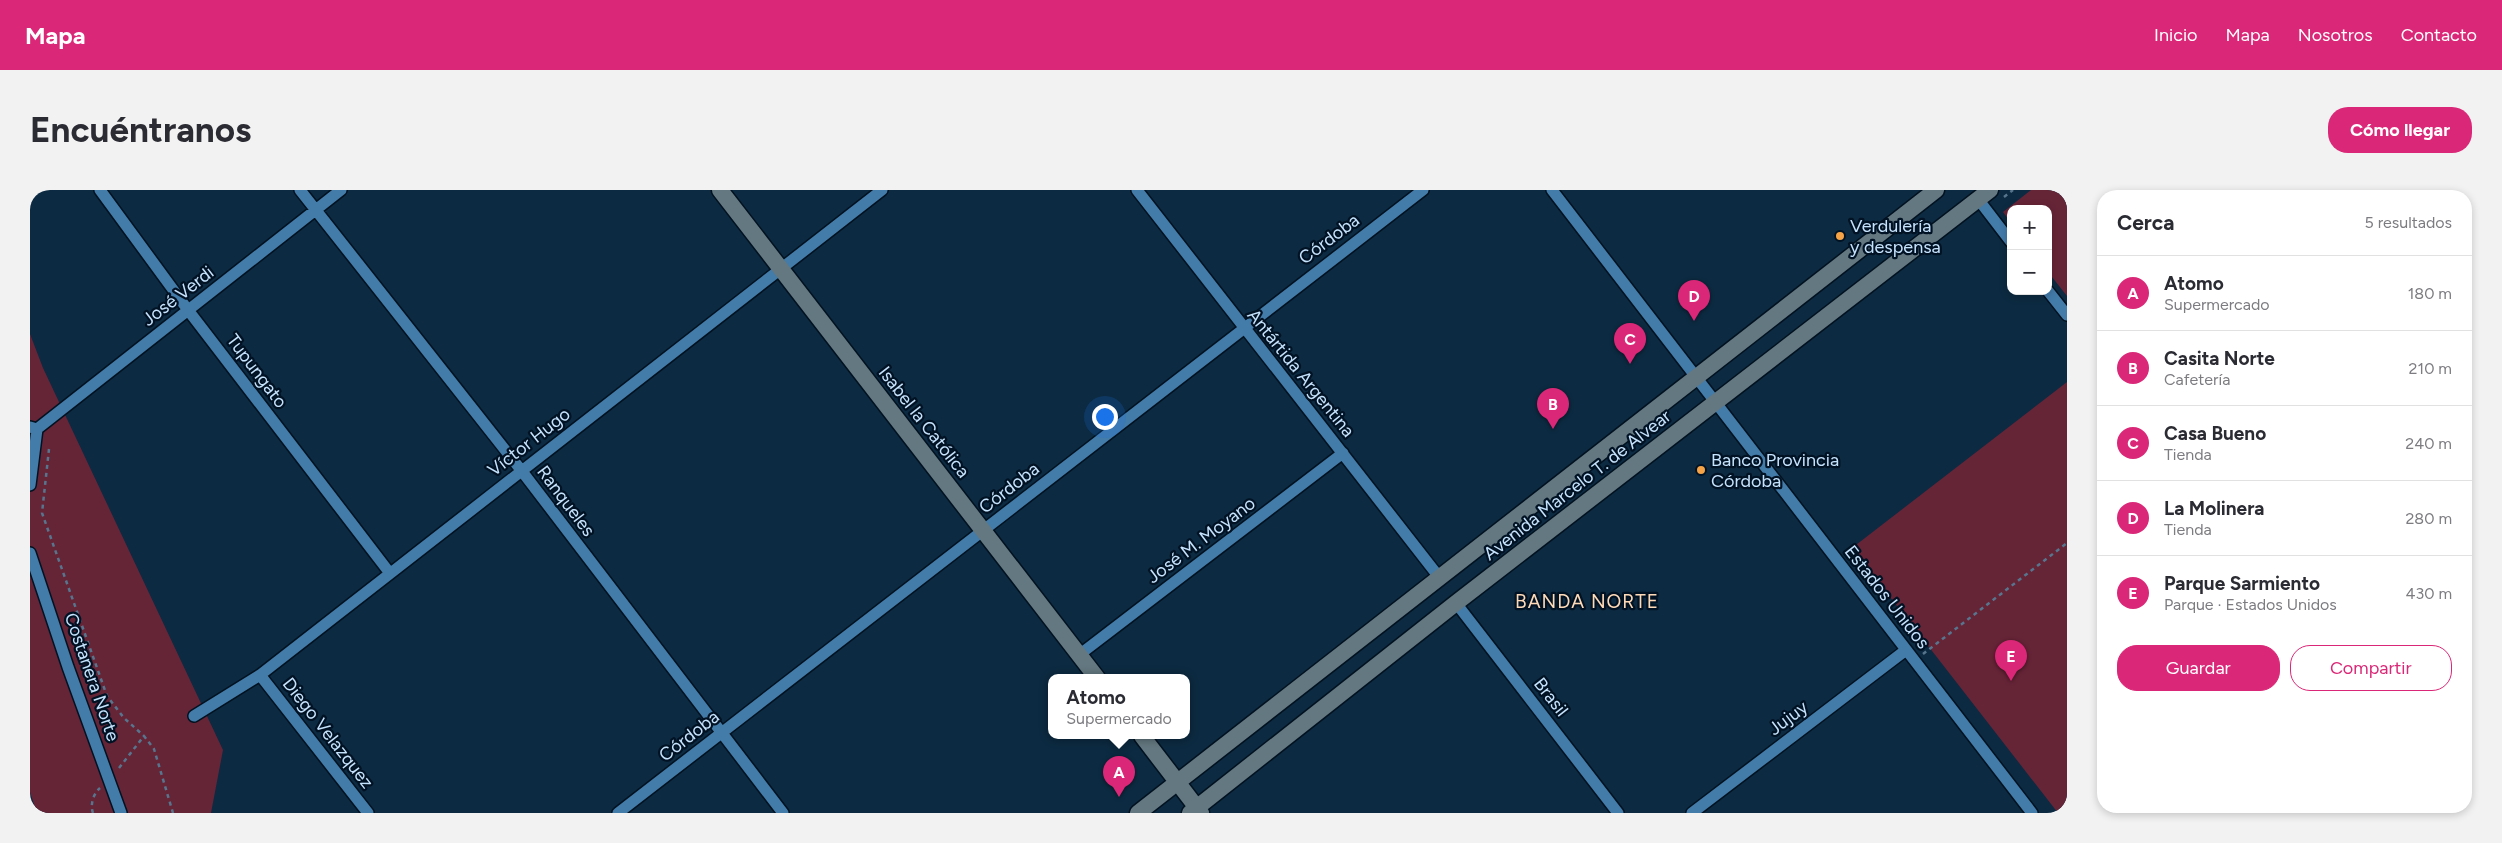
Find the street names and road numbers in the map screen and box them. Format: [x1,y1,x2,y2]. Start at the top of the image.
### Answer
street label: Córdoba [1294,209,1364,269]
street label: José Verdi [138,261,218,331]
street label: Antártida Argentina [1243,305,1359,441]
street label: Tupungato [222,330,292,412]
street label: Isabel la Católica [874,362,974,482]
street label: Víctor Hugo [483,403,575,481]
street label: Avenida Marcelo T. de Alvear [1479,405,1675,565]
street label: Córdoba [975,458,1043,518]
street label: Ranqueles [532,461,600,541]
street label: José M. Moyano [1142,492,1260,588]
street label: Estados Unidos [1840,541,1934,653]
street label: Costanera Norte [60,610,124,744]
street label: Diego Velazquez [278,673,378,793]
street label: Brasil [1529,673,1573,721]
street label: Jujuy [1764,696,1812,740]
street label: Córdoba [655,706,723,766]

